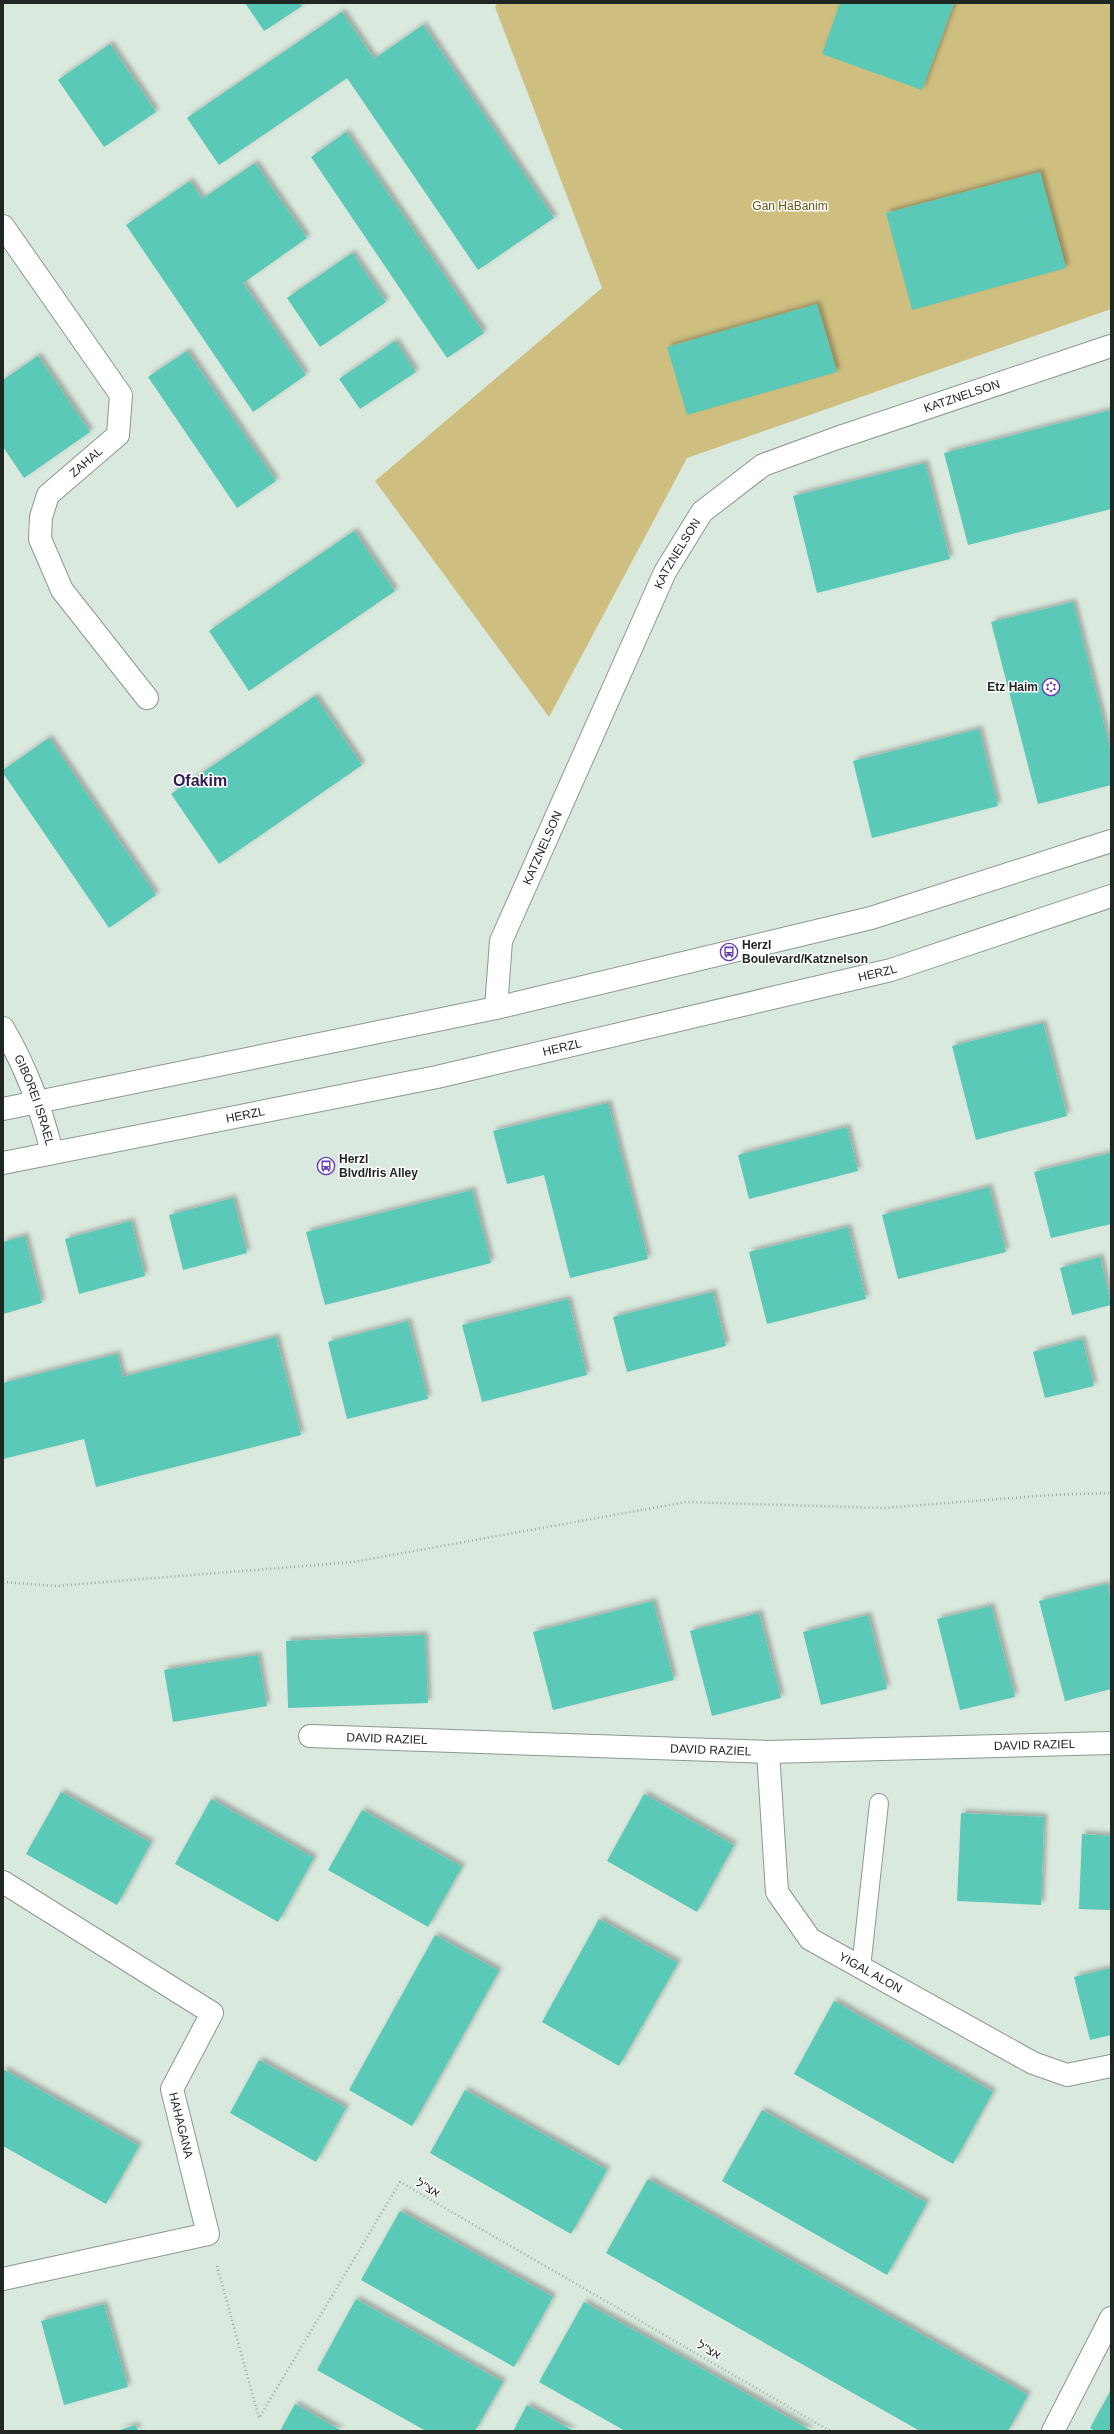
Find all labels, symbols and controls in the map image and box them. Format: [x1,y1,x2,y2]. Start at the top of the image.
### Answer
park label: Gan HaBanim [752,199,828,213]
street label: KATZNELSON [922,377,1002,415]
street label: ZAHAL [67,444,105,480]
street label: KATZNELSON [651,516,703,591]
synagogue icon: Etz Haim [1041,677,1061,697]
place label: Etz Haim [987,680,1038,694]
district label: Ofakim [173,772,227,789]
street label: KATZNELSON [520,809,565,887]
place label: Herzl Boulevard/Katznelson [742,938,868,966]
bus stop icon: Herzl Boulevard/Katznelson [719,942,739,962]
street label: HERZL [857,961,899,985]
street label: HERZL [541,1036,583,1059]
street label: GIBOREI ISRAEL [11,1052,57,1147]
street label: HERZL [225,1104,266,1126]
place label: Herzl Blvd/Iris Alley [339,1152,418,1180]
bus stop icon: Herzl Blvd/Iris Alley [316,1156,336,1176]
street label: DAVID RAZIEL [346,1730,428,1747]
street label: DAVID RAZIEL [994,1737,1076,1753]
street label: DAVID RAZIEL [670,1742,752,1758]
street label: YIGAL ALON [836,1949,905,1996]
street label: HAHAGANA [166,2091,196,2160]
street label: אצ"ל [414,2176,443,2200]
street label: אצ"ל [695,2338,724,2362]

